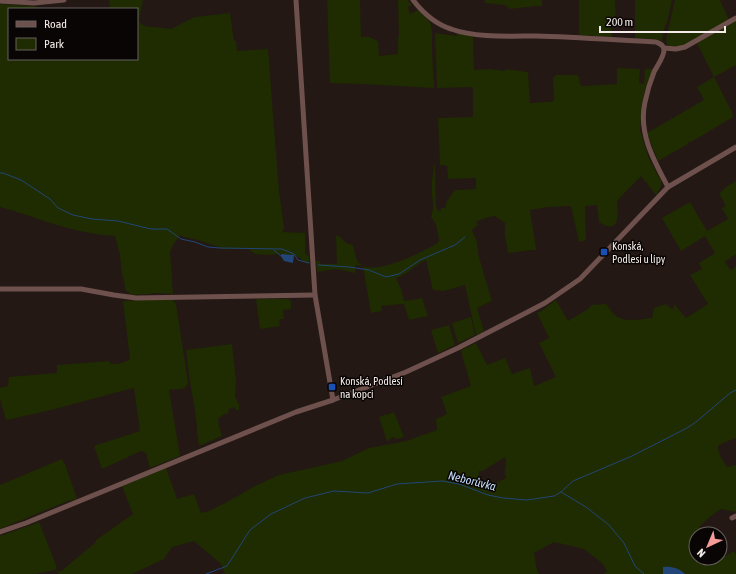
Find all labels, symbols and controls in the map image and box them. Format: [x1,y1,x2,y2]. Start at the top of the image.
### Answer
legend [8,8,138,60]
scale bar [600,8,725,34]
text: 200 m [606,15,633,29]
text: Road [44,17,67,31]
text: Park [44,37,65,51]
place label: Konská, Podlesí u lípy [612,240,666,265]
marker: Konská, Podlesí u lípy [599,247,609,257]
place label: Konská, Podlesí na kopci [340,375,403,400]
marker: Konská, Podlesí na kopci [327,382,337,392]
water label: Neborůvka [447,468,498,494]
north arrow [688,526,728,566]
text: N [695,547,708,560]

